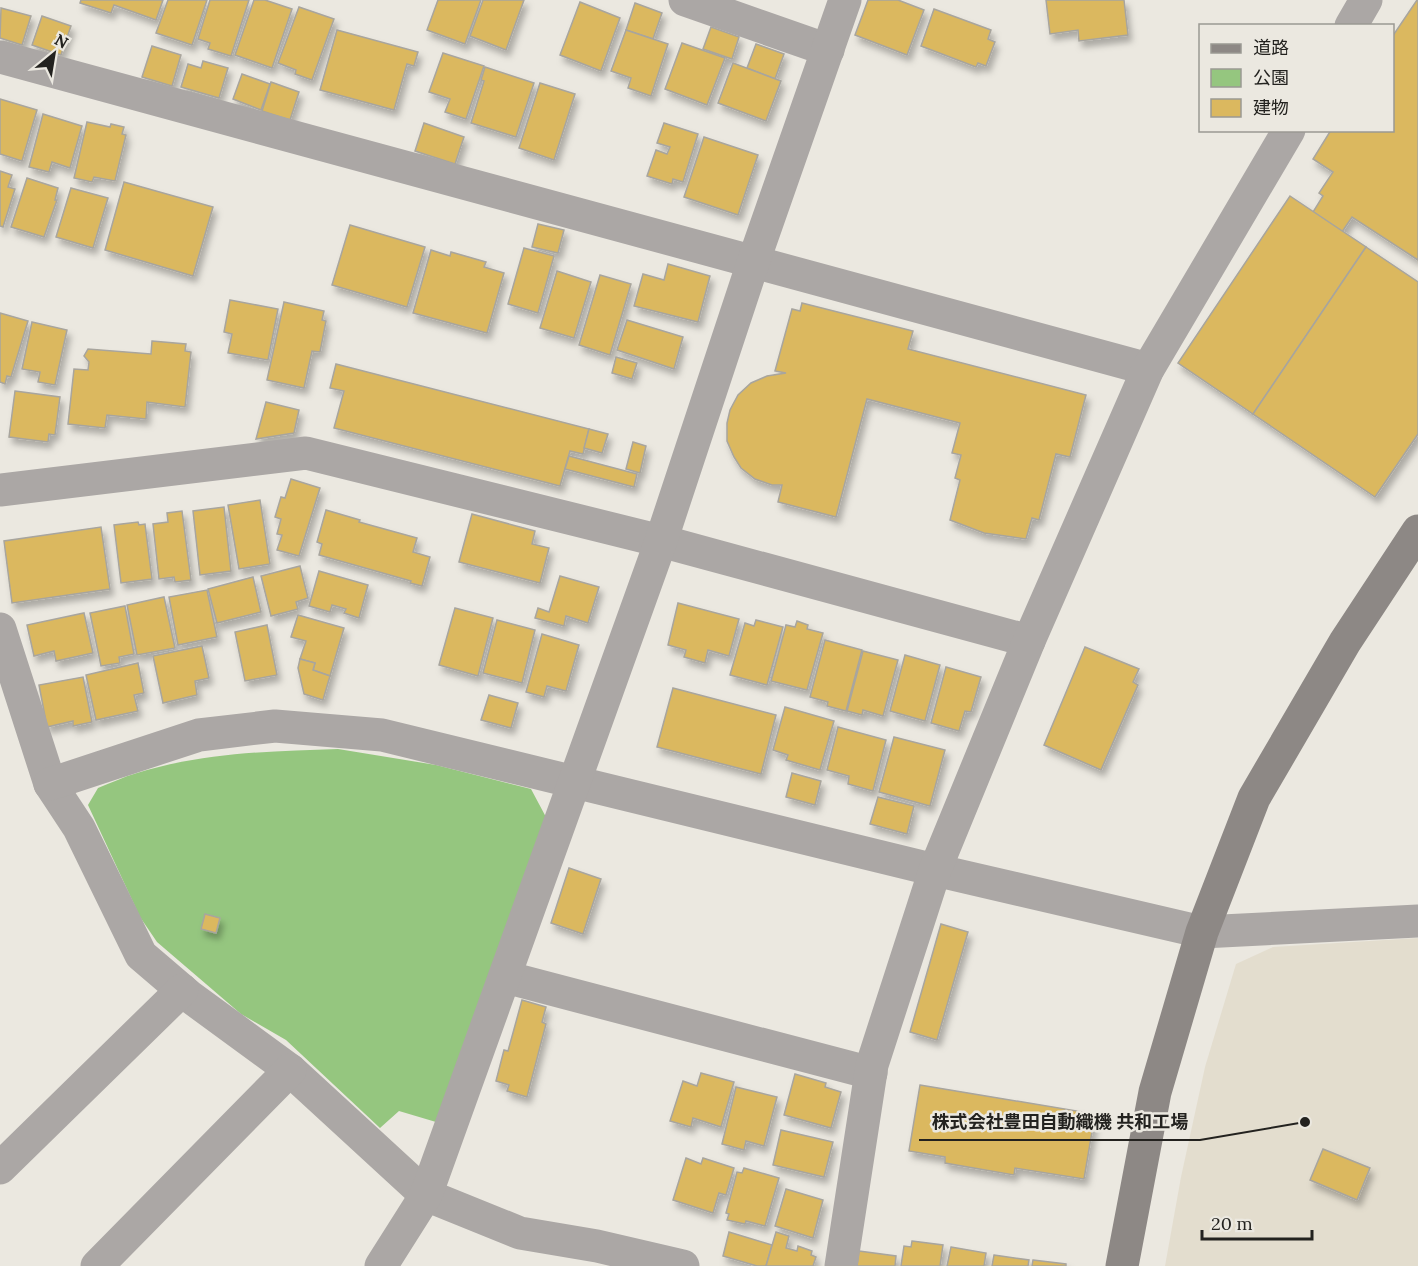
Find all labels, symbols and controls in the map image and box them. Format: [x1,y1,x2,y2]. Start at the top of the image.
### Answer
north arrow [24,24,84,84]
legend [1199,24,1394,132]
text: N [51,29,72,53]
text: 道路 [1253,36,1289,59]
text: 公園 [1253,66,1289,89]
text: 建物 [1253,96,1289,119]
callout: 株式会社豊田自動織機 共和工場 [919,1104,1200,1140]
text: 株式会社豊田自動織機 共和工場 [932,1110,1188,1133]
scale bar [1202,1203,1312,1241]
text: 20 m [1211,1212,1253,1235]

